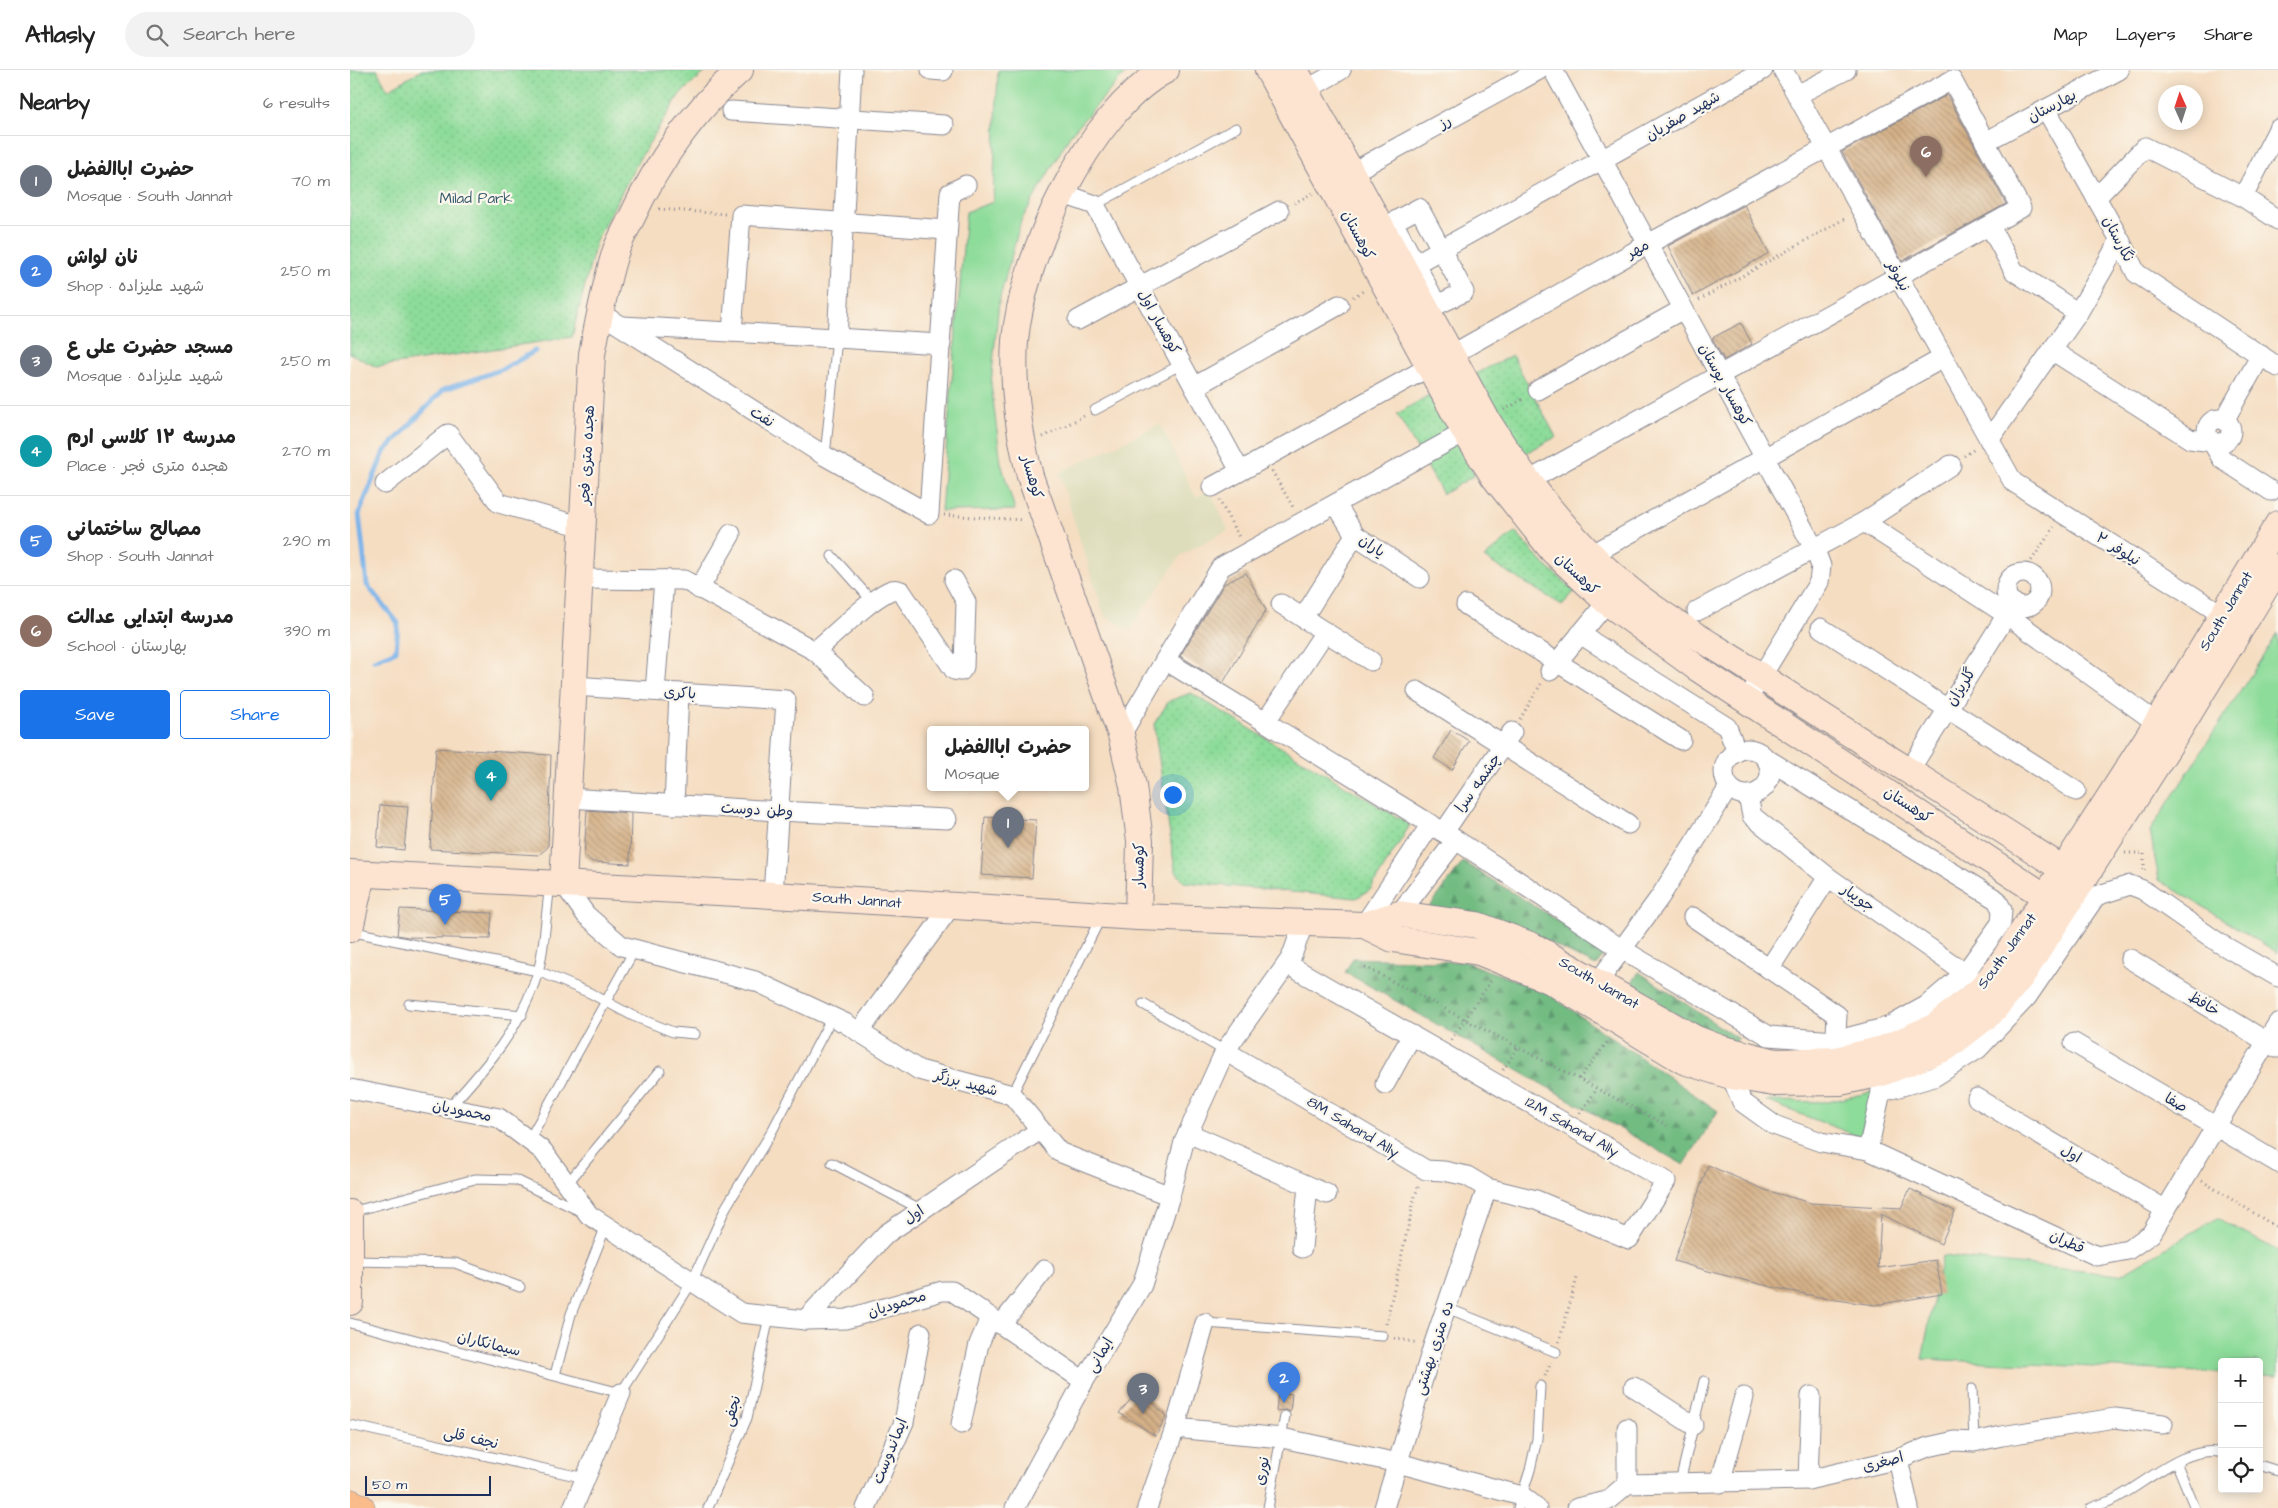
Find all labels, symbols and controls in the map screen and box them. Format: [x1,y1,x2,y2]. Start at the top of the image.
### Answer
search box [125,12,475,57]
text: Atlasly [25,18,95,52]
icon: search [143,21,171,49]
text: Search here [183,21,295,48]
text: Map [2053,22,2087,47]
text: Layers [2115,22,2176,47]
text: Share [2204,22,2253,47]
street label: بهارستان [2024,84,2080,128]
north arrow [2158,85,2203,130]
street label: شهید صفریان [1642,86,1724,146]
text: Nearby [20,88,90,117]
text: 6 results [263,92,330,114]
street label: رز [1434,110,1455,134]
pin: 6 [1910,136,1942,177]
text: حضرت اباالفضل [67,156,194,183]
text: 1 [35,170,37,192]
text: 70 m [291,170,330,192]
text: Mosque · South Jannat [67,185,233,207]
park label: Milad Park [439,188,513,209]
street label: کوهستان [1336,206,1380,264]
street label: نگارستان [2097,212,2139,266]
street label: مهر [1621,234,1653,265]
text: نان لواش [67,244,138,271]
street label: نیلوفر [1880,256,1915,295]
text: 2 [31,260,41,282]
text: 250 m [281,260,330,282]
text: Shop · شهید علیزاده [67,275,204,297]
street label: کوهسار اول [1132,286,1186,358]
text: مسجد حضرت علی ع [67,334,233,361]
street label: کوهسار بوستان [1694,340,1756,430]
text: 3 [32,350,40,372]
text: 250 m [281,350,330,372]
text: Mosque · شهید علیزاده [67,365,223,387]
street label: نفت [746,401,778,433]
street label: هجده متری فجر [574,405,600,507]
text: مدرسه ۱۲ کلاسی ارم [67,424,236,451]
text: 4 [31,440,41,462]
text: 270 m [282,440,330,462]
street label: کوهسار [1015,452,1048,501]
text: Place · هجده متری فجر [67,455,228,477]
text: مصالح ساختمانی [67,516,201,543]
street label: نیلوفر ۲ [2092,527,2144,571]
text: 5 [30,530,42,552]
text: 290 m [283,530,330,552]
street label: یاران [1355,530,1389,562]
text: Shop · South Jannat [67,545,214,567]
street label: کوهستان [1550,548,1604,600]
street label: South Jannat [2194,567,2258,655]
text: مدرسه ابتدایی عدالت [67,604,234,631]
text: 6 [31,620,41,642]
text: 390 m [284,620,330,642]
text: School · بهارستان [67,635,187,657]
street label: گلریزان [1941,664,1981,710]
street label: باکری [663,681,697,705]
button: Save [20,690,170,739]
button: Share [180,690,330,739]
popup [927,726,1089,791]
text: حضرت اباالفضل [944,734,1072,761]
street label: چشمه‌ سرا [1450,749,1506,817]
pin: 4 [475,760,507,801]
text: Mosque [944,763,1000,785]
your location [1160,782,1186,808]
street label: کوهستان [1880,782,1936,828]
street label: وطن دوست [720,798,794,822]
pin: 1 [992,807,1024,848]
street label: کوهسار [1128,842,1150,889]
street label: جویبار [1836,878,1879,917]
pin: 5 [429,884,461,925]
street label: South Jannat [812,886,902,914]
street label: South Jannat [1972,909,2042,993]
street label: South Jannat [1555,952,1643,1014]
street label: خافظ [2184,987,2224,1021]
street label: شهید برزگر [931,1064,1000,1102]
street label: صفا [2161,1088,2191,1118]
street label: 8M Sahand Ally [1302,1091,1403,1164]
street label: 12M Sahand Ally [1521,1092,1623,1163]
street label: محمودیان [431,1095,493,1127]
street label: اول [2057,1140,2085,1168]
street label: اول [900,1201,928,1229]
street label: قطران [2046,1225,2088,1259]
street label: محمودیان [865,1285,929,1323]
street label: ده متری بهشتی [1409,1298,1459,1398]
street label: سیمانکاران [455,1326,523,1362]
street label: ایمانی [1081,1334,1119,1376]
map controls [2218,1358,2263,1493]
button: + [2218,1358,2263,1403]
pin: 2 [1268,1362,1300,1403]
pin: 3 [1127,1373,1159,1414]
street label: نجفی [717,1393,747,1429]
button: − [2218,1403,2263,1448]
street label: ایماندوست [867,1415,913,1487]
street label: نجف قلی [442,1422,500,1454]
street label: اصغری [1860,1446,1906,1478]
button: locate [2218,1448,2263,1493]
street label: نوری [1249,1455,1275,1487]
scale bar [365,1473,491,1496]
text: 50 m [372,1475,407,1495]

